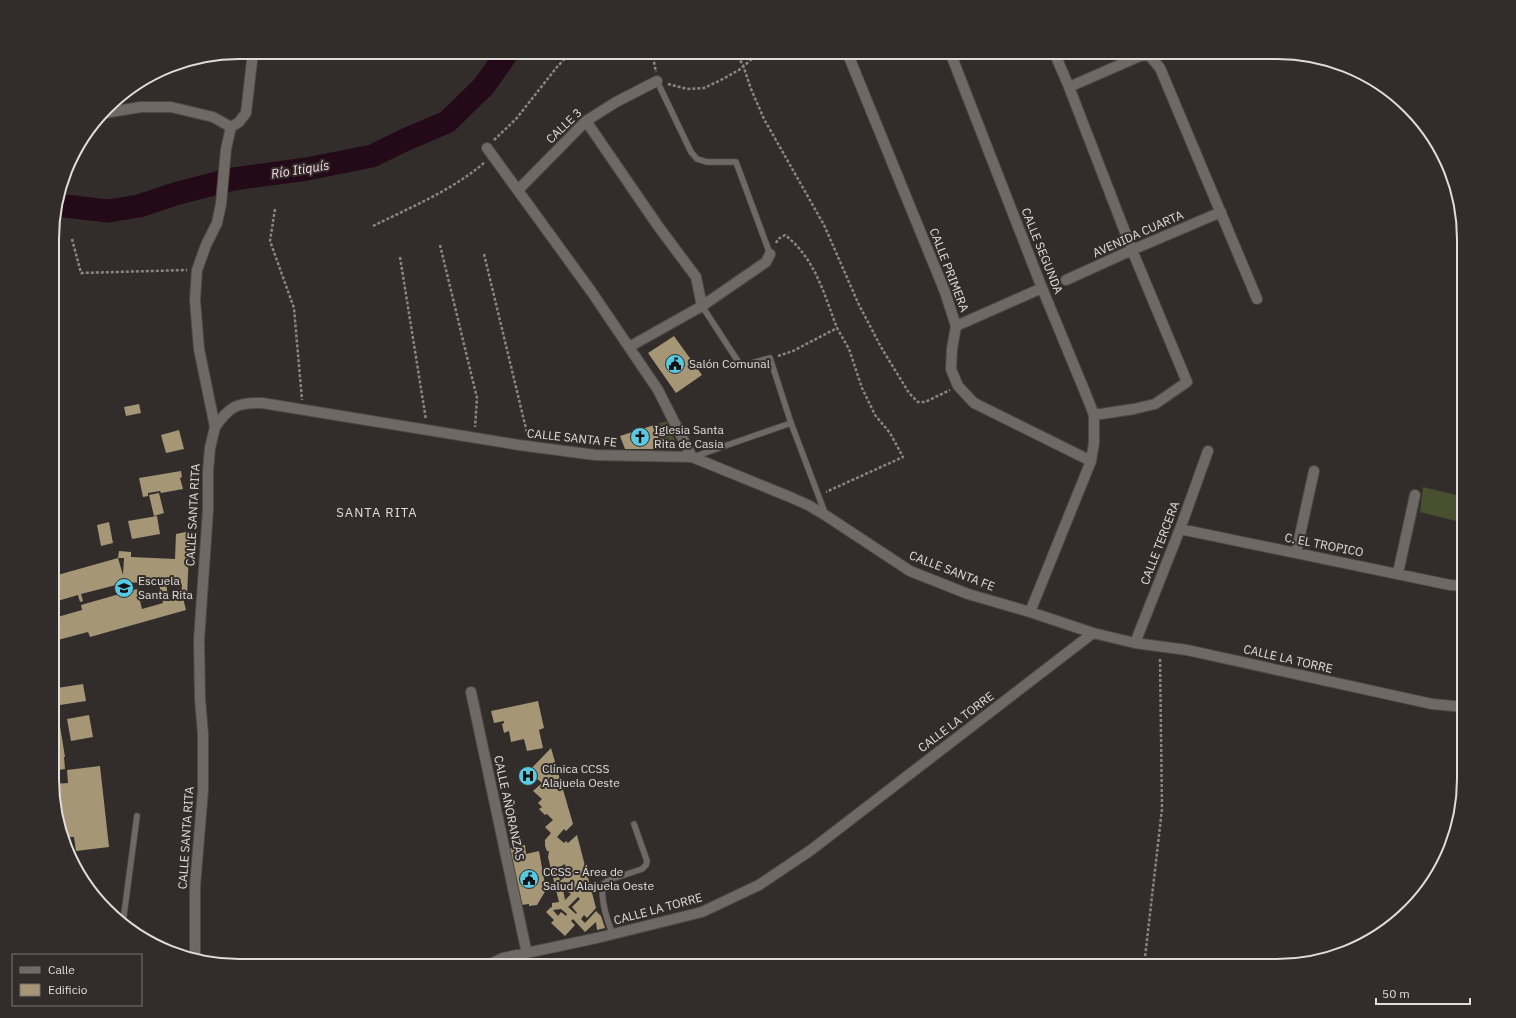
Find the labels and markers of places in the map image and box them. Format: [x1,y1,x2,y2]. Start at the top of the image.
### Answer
public building icon: Salón Comunal [664,353,686,375]
place label: Salón Comunal [689,356,770,371]
place label: Iglesia Santa Rita de Casia [654,422,724,451]
church icon: Iglesia Santa Rita de Casia [629,426,651,448]
place label: Escuela Santa Rita [138,573,194,602]
school or university icon: Escuela Santa Rita [113,577,135,599]
place label: Clínica CCSS Alajuela Oeste [542,761,620,790]
hospital icon: Clínica CCSS Alajuela Oeste [517,765,539,787]
place label: CCSS - Área de Salud Alajuela Oeste [543,864,655,893]
public building icon: CCSS - Área de Salud Alajuela Oeste [518,868,540,890]

